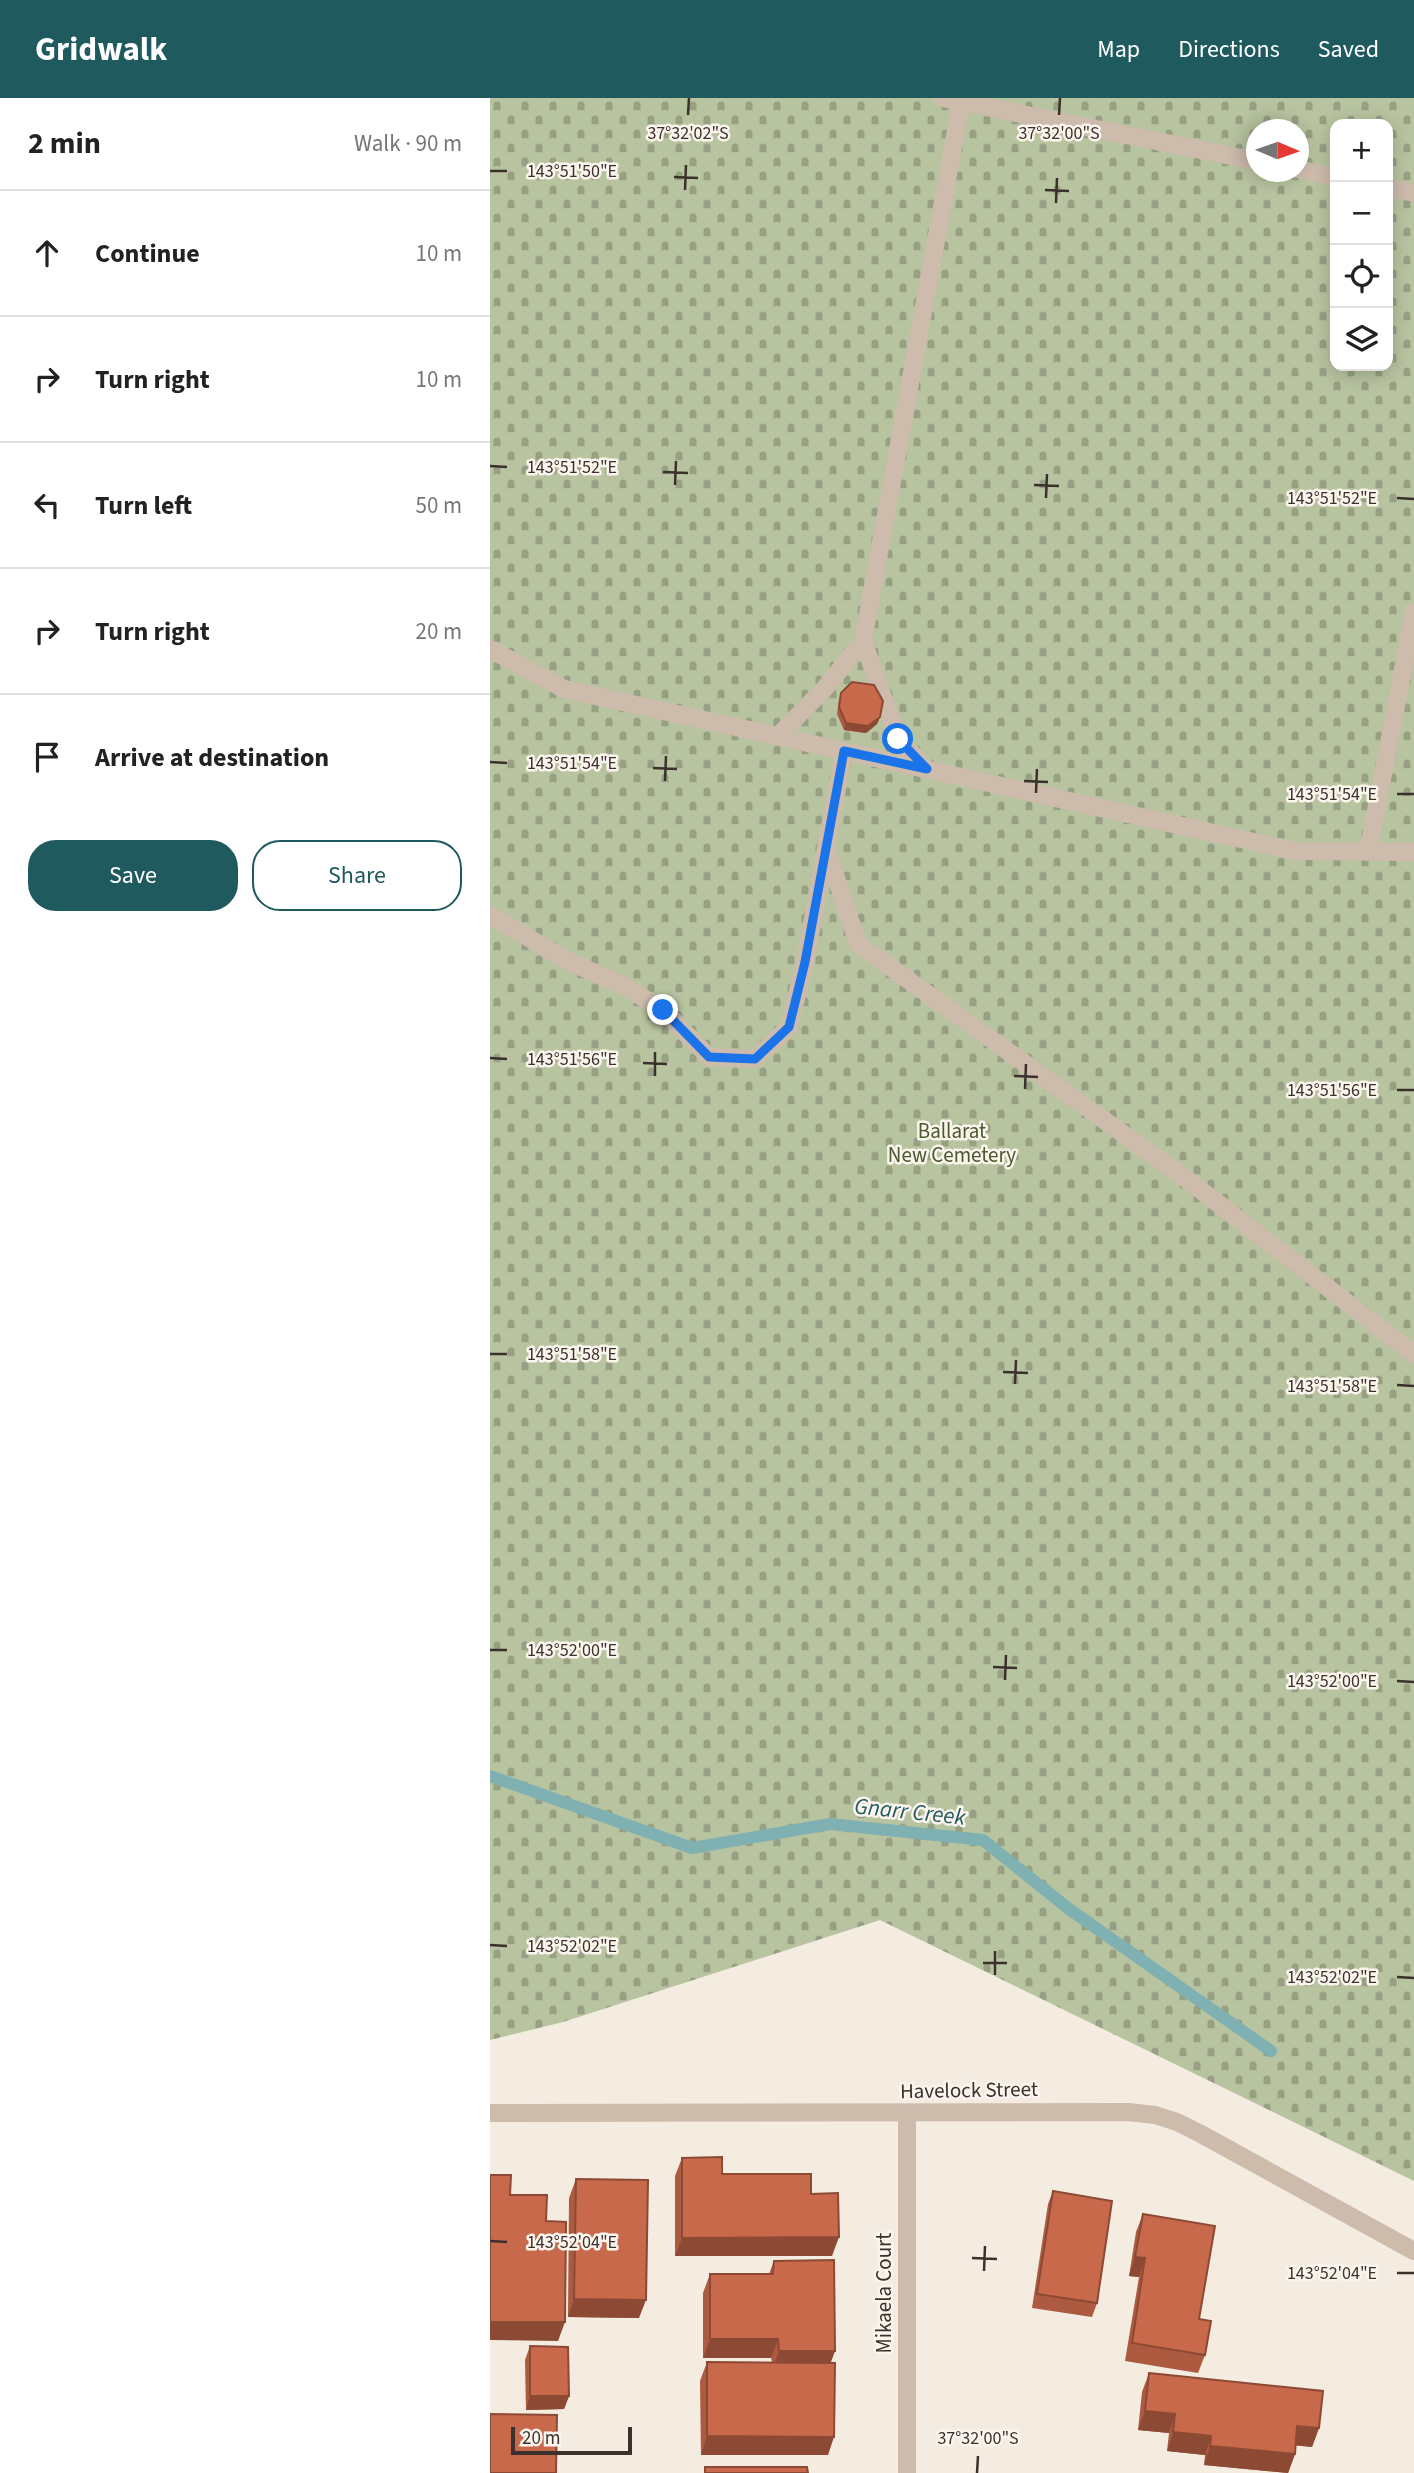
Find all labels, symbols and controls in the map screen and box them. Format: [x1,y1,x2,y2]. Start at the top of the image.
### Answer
text: Gridwalk [35,26,167,73]
text: Map [1097,32,1140,67]
text: Directions [1178,32,1280,67]
text: Saved [1318,32,1379,67]
north arrow [1246,119,1309,182]
map controls [1330,119,1393,371]
button: + [1330,119,1393,182]
text: 37°32'02"S [647,121,729,146]
text: 37°32'00"S [1018,121,1100,146]
text: 2 min [28,122,101,165]
text: Walk · 90 m [354,127,462,160]
text: 143°51'50"E [527,159,617,184]
button: − [1330,182,1393,245]
icon: ahead [28,234,66,272]
text: Continue [95,235,200,272]
text: 10 m [415,237,462,270]
button: locate [1330,245,1393,308]
button: layers [1330,308,1393,371]
icon: right [28,360,66,398]
text: Turn right [95,361,210,398]
text: 10 m [415,363,462,396]
text: 143°51'52"E [527,455,617,480]
icon: left [28,486,66,524]
text: 143°51'52"E [1287,486,1377,511]
text: Turn left [95,487,192,524]
text: 50 m [415,489,462,522]
icon: right [28,612,66,650]
text: Turn right [95,613,210,650]
text: 20 m [415,615,462,648]
route start [882,723,913,754]
icon: arrive [28,738,66,776]
text: Arrive at destination [95,739,329,776]
text: 143°51'54"E [527,751,617,776]
text: 143°51'54"E [1287,782,1377,807]
button: Save [28,840,238,911]
button: Share [252,840,462,911]
route end [647,994,678,1025]
text: 143°51'56"E [527,1047,617,1072]
text: 143°51'56"E [1287,1078,1377,1103]
park label: Ballarat New Cemetery [888,1116,1016,1170]
text: 143°51'58"E [527,1342,617,1367]
text: 143°51'58"E [1287,1374,1377,1399]
text: 143°52'00"E [527,1638,617,1663]
text: 143°52'00"E [1287,1669,1377,1694]
water label: Gnarr Creek [853,1789,968,1834]
text: 143°52'02"E [527,1934,617,1959]
text: 143°52'02"E [1287,1965,1377,1990]
street label: Havelock Street [900,2074,1038,2106]
text: 143°52'04"E [527,2230,617,2255]
street label: Mikaela Court [869,2233,899,2353]
text: 143°52'04"E [1287,2261,1377,2286]
scale bar [511,2424,632,2456]
text: 20 m [522,2425,560,2452]
text: 37°32'00"S [937,2426,1019,2451]

